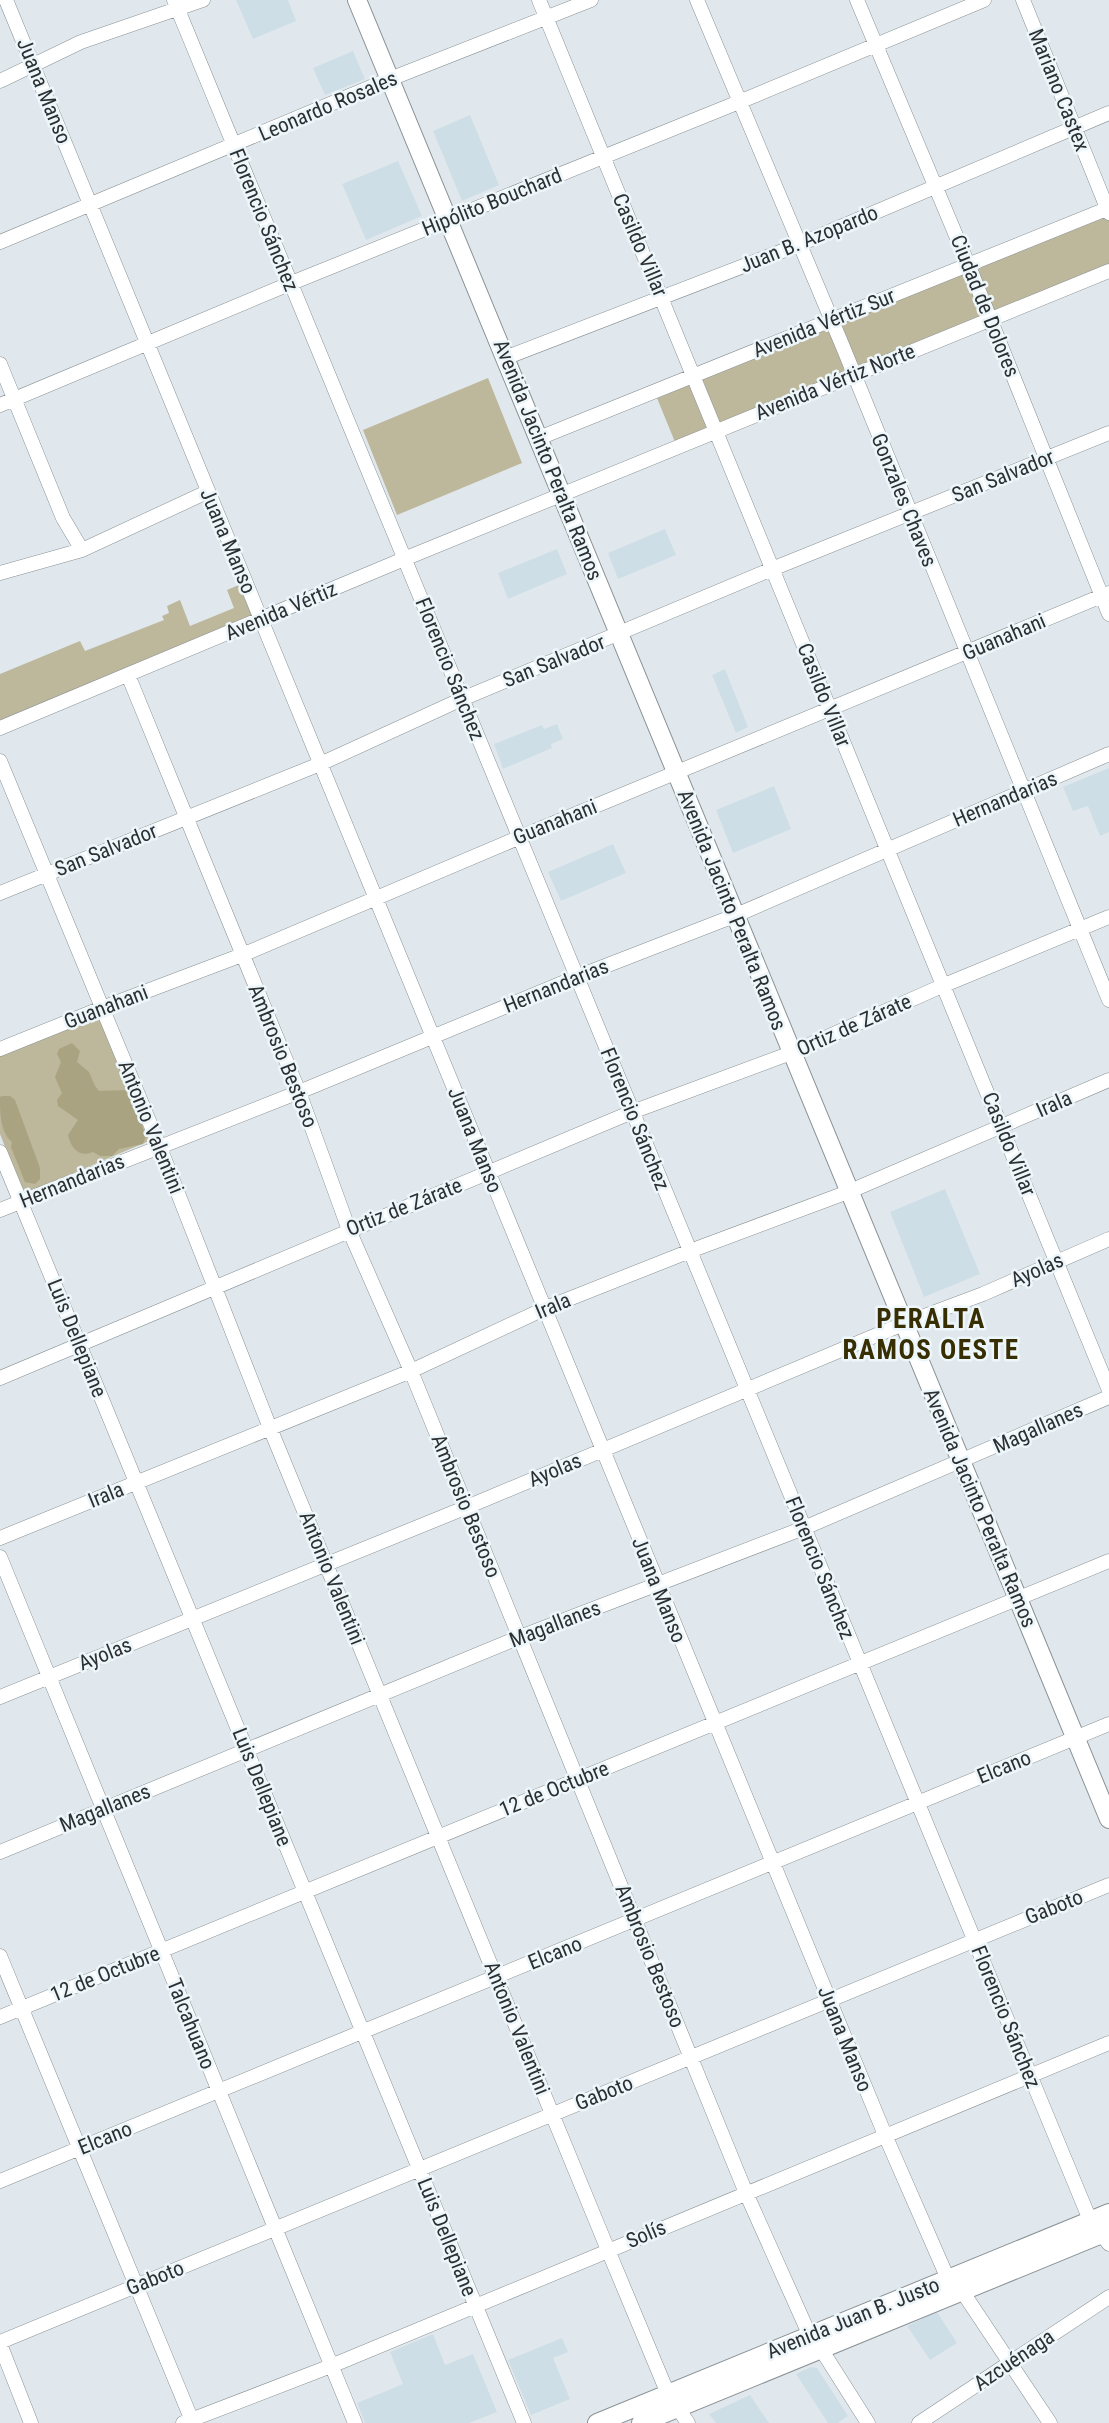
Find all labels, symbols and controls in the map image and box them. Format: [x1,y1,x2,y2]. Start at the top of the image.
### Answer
street label: Mariano Castex [1024,25,1094,155]
street label: Juana Manso [12,35,76,147]
street label: Leonardo Rosales [255,66,401,146]
street label: Florencio Sánchez [224,145,304,295]
street label: Hipólito Bouchard [419,163,565,241]
street label: Casildo Villar [608,190,672,300]
street label: Juan B. Azopardo [737,200,881,278]
street label: Ciudad de Dolores [946,231,1024,381]
street label: Avenida Vértiz Sur [749,284,899,362]
street label: Avenida Jacinto Peralta Ramos [489,336,607,584]
street label: Avenida Vértiz Norte [752,339,919,425]
street label: Gonzales Chaves [866,430,942,570]
street label: San Salvador [948,445,1058,507]
street label: Juana Manso [195,485,261,597]
street label: Avenida Vértiz [222,577,340,645]
street label: Florencio Sánchez [410,594,490,744]
street label: Guanahani [959,609,1049,665]
street label: San Salvador [499,630,609,692]
street label: Casildo Villar [792,640,856,750]
street label: Hernandarias [949,766,1061,832]
street label: Avenida Jacinto Peralta Ramos [673,786,791,1034]
street label: Guanahani [510,794,600,850]
street label: San Salvador [51,819,161,881]
street label: Hernandarias [500,954,612,1018]
street label: Guanahani [61,980,151,1034]
street label: Ambrosio Bestoso [243,981,323,1131]
street label: Ortiz de Zárate [793,989,915,1061]
street label: Florencio Sánchez [595,1044,675,1194]
street label: Antonio Valentini [113,1057,189,1197]
street label: Juana Manso [443,1084,507,1196]
street label: Irala [1033,1086,1075,1122]
street label: Casildo Villar [977,1089,1041,1199]
street label: Hernandarias [16,1149,128,1213]
street label: Ortiz de Zárate [343,1173,466,1241]
street label: Ayolas [1007,1248,1067,1292]
street label: Luis Dellepiane [42,1275,112,1401]
street label: Irala [532,1288,574,1324]
district label: PERALTA RAMOS OESTE [842,1303,1020,1366]
street label: Avenida Jacinto Peralta Ramos [919,1385,1041,1631]
street label: Magallanes [989,1398,1087,1458]
street label: Ambrosio Bestoso [426,1431,506,1581]
street label: Ayolas [525,1448,585,1492]
street label: Irala [85,1477,127,1513]
street label: Florencio Sánchez [780,1493,860,1643]
street label: Antonio Valentini [294,1508,370,1648]
street label: Juana Manso [627,1534,691,1646]
street label: Magallanes [506,1596,604,1652]
street label: Ayolas [75,1633,135,1675]
street label: Luis Dellepiane [227,1724,297,1850]
street label: Elcano [974,1745,1034,1789]
street label: 12 de Octubre [496,1756,612,1822]
street label: Magallanes [56,1779,154,1837]
street label: Ambrosio Bestoso [610,1881,690,2031]
street label: Gaboto [1022,1885,1086,1929]
street label: Elcano [525,1931,585,1975]
street label: 12 de Octubre [47,1941,163,2007]
street label: Florencio Sánchez [966,1942,1046,2092]
street label: Antonio Valentini [479,1958,555,2098]
street label: Talcahuano [162,1975,220,2073]
street label: Juana Manso [813,1983,877,2095]
street label: Gaboto [572,2071,636,2115]
street label: Elcano [75,2116,135,2160]
street label: Luis Dellepiane [412,2174,482,2300]
street label: Solís [623,2215,669,2253]
street label: Gaboto [123,2256,187,2300]
street label: Avenida Juan B. Justo [763,2272,943,2364]
street label: Azcuénaga [969,2324,1059,2396]

